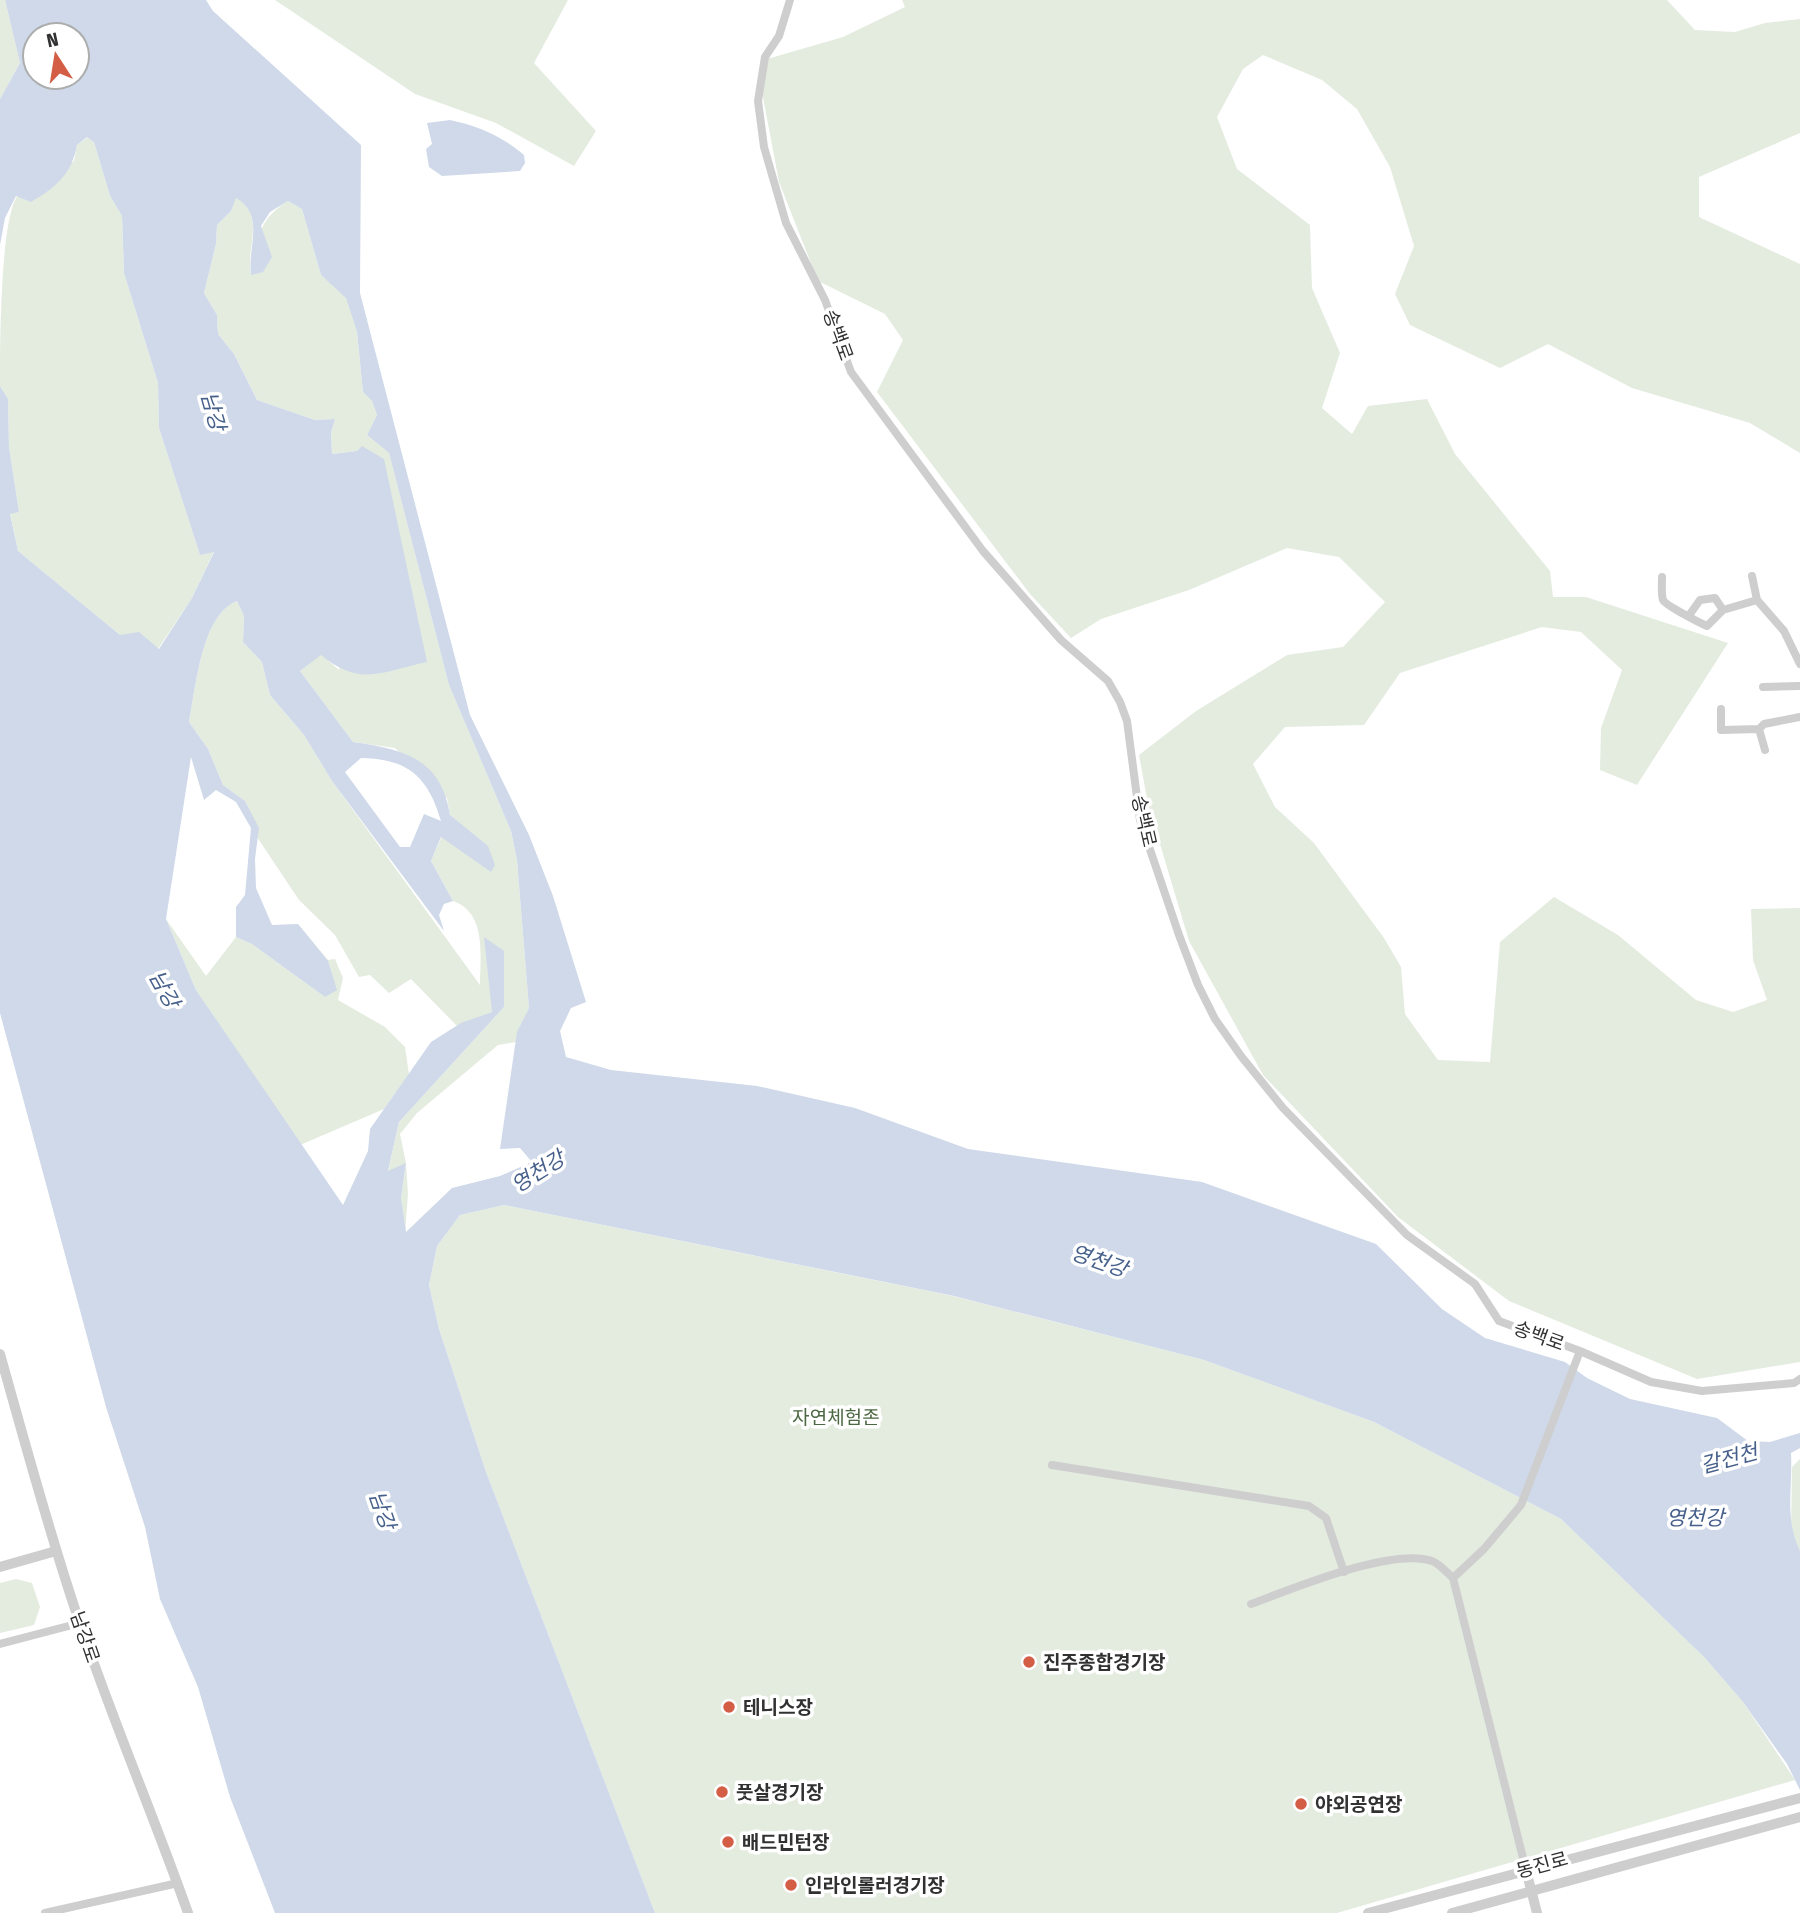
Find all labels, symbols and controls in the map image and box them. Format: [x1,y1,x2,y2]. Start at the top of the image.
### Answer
north arrow [21,21,91,91]
text: N [45,27,61,52]
street label: 송백로 [818,306,858,364]
water label: 남강 [195,389,232,436]
street label: 송백로 [1127,793,1161,849]
water label: 남강 [143,966,186,1015]
water label: 영천강 [507,1144,572,1198]
water label: 영천강 [1067,1239,1133,1284]
street label: 송백로 [1510,1316,1568,1356]
park label: 자연체험존 [792,1406,880,1429]
water label: 갈전천 [1698,1438,1763,1479]
water label: 남강 [363,1487,401,1535]
water label: 영천강 [1666,1505,1727,1531]
street label: 남강로 [66,1608,104,1666]
place label: 진주종합경기장 [1043,1651,1165,1674]
marker: 진주종합경기장 [1021,1654,1037,1670]
place label: 테니스장 [743,1696,813,1719]
marker: 테니스장 [721,1699,737,1715]
place label: 풋살경기장 [736,1781,823,1804]
marker: 풋살경기장 [714,1784,730,1800]
place label: 야외공연장 [1315,1793,1402,1816]
marker: 야외공연장 [1293,1796,1309,1812]
place label: 배드민턴장 [742,1831,829,1854]
marker: 배드민턴장 [720,1834,736,1850]
street label: 동진로 [1514,1847,1570,1883]
place label: 인라인롤러경기장 [805,1874,945,1897]
marker: 인라인롤러경기장 [783,1877,799,1893]

